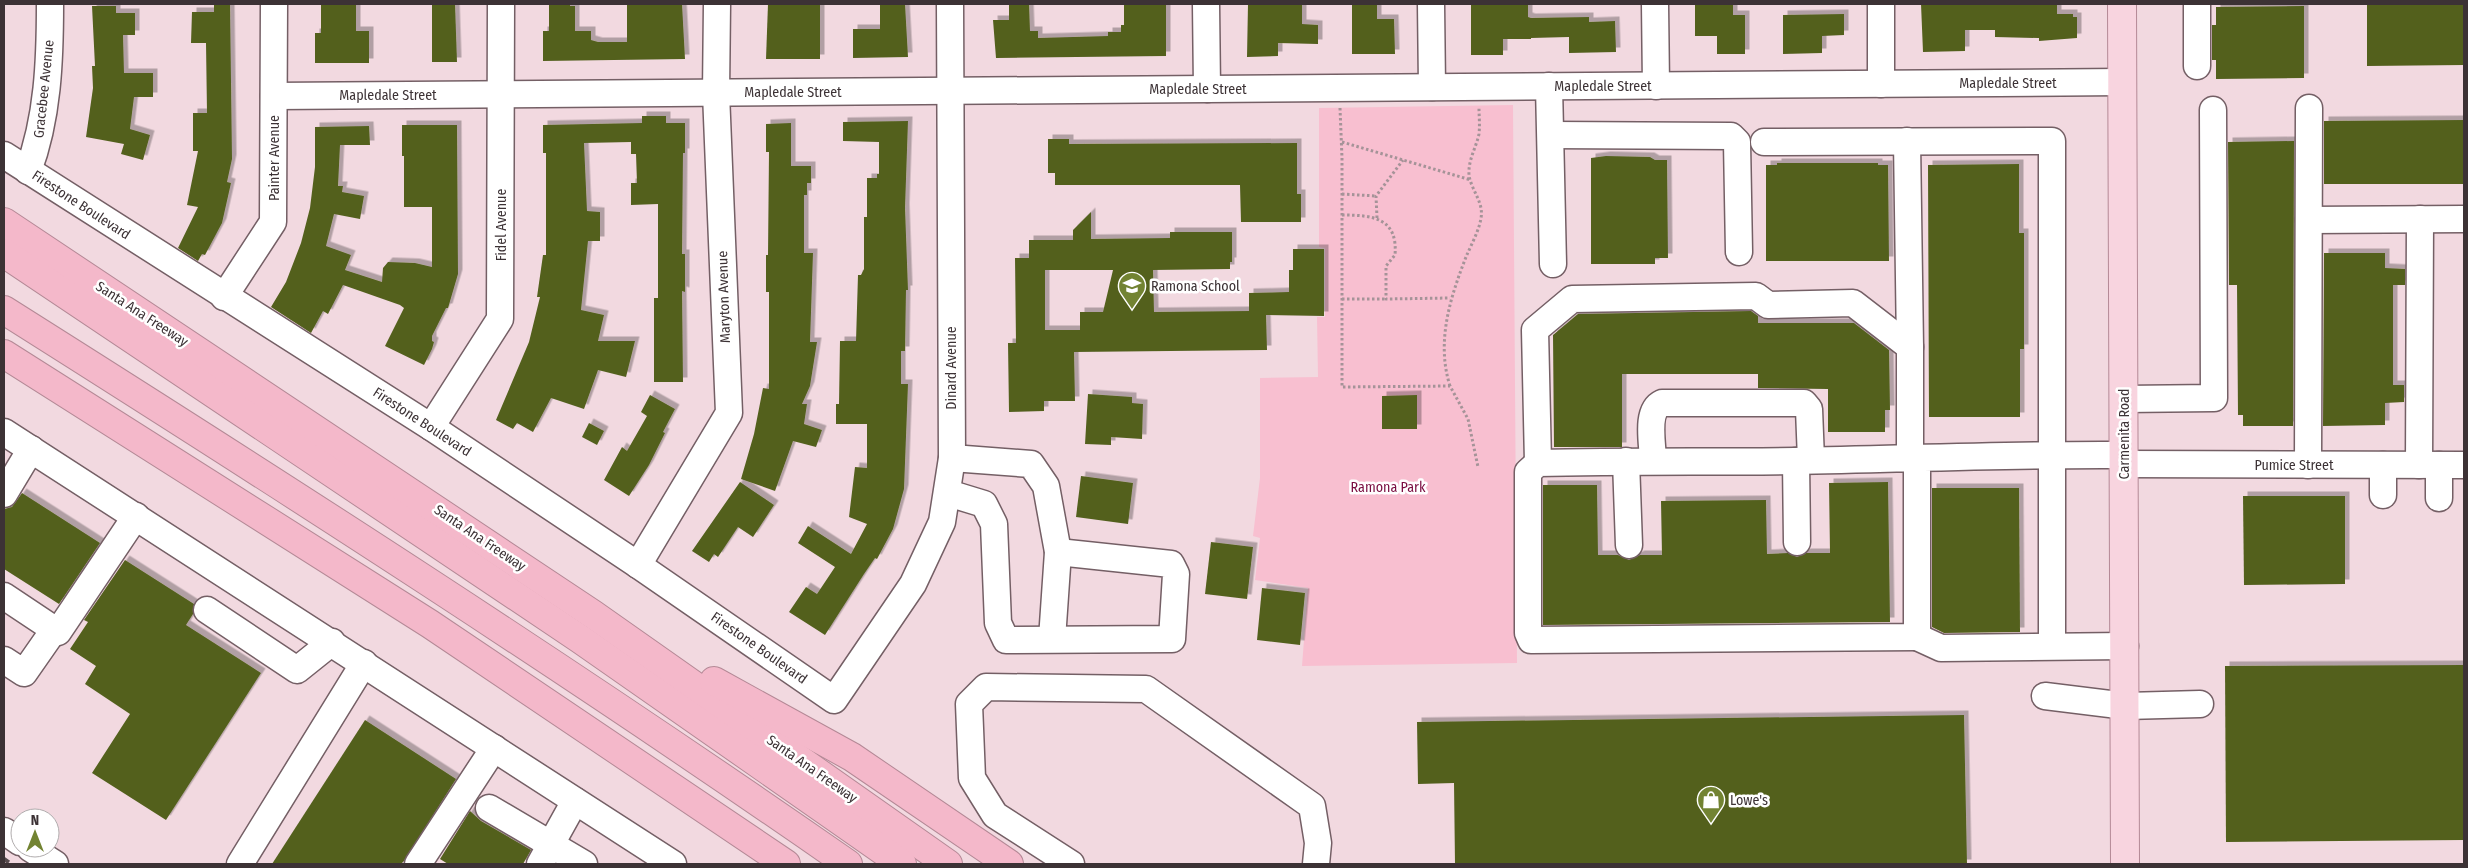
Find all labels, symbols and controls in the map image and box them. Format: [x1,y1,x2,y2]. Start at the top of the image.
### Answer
street label: Gracebee Avenue [30,39,58,139]
street label: Mapledale Street [1959,75,2057,92]
street label: Mapledale Street [1554,78,1652,95]
street label: Mapledale Street [1149,81,1247,98]
street label: Mapledale Street [744,84,842,101]
street label: Mapledale Street [339,87,437,104]
street label: Painter Avenue [266,115,283,201]
street label: Firestone Boulevard [29,167,133,243]
street label: Fidel Avenue [493,189,510,261]
street label: Maryton Avenue [714,250,734,343]
school or university icon: Ramona School [1117,271,1147,310]
street label: Santa Ana Freeway [93,278,192,351]
place label: Ramona School [1151,278,1240,295]
street label: Dinard Avenue [943,326,960,410]
street label: Firestone Boulevard [370,384,474,460]
street label: Carmenita Road [2116,389,2133,479]
street label: Pumice Street [2255,457,2334,474]
park label: Ramona Park [1351,479,1426,496]
street label: Santa Ana Freeway [431,501,530,575]
street label: Firestone Boulevard [708,608,810,688]
street label: Santa Ana Freeway [763,731,861,807]
shop icon: Lowe's [1696,785,1726,824]
place label: Lowe's [1730,792,1768,809]
north arrow [10,808,60,858]
text: N [31,812,39,829]

